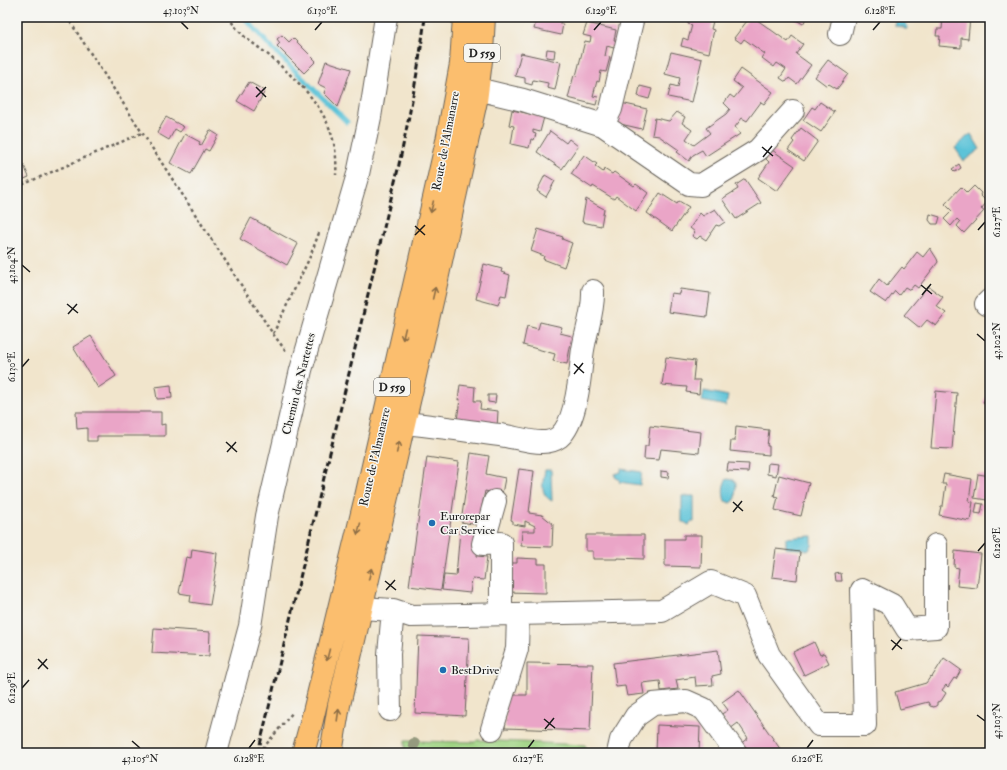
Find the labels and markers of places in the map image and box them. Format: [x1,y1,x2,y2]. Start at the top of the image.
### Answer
place label: Eurorepar Car Service [440,509,495,538]
marker: Eurorepar Car Service [427,518,437,528]
place label: BestDrive [451,663,499,678]
marker: BestDrive [438,665,448,675]

